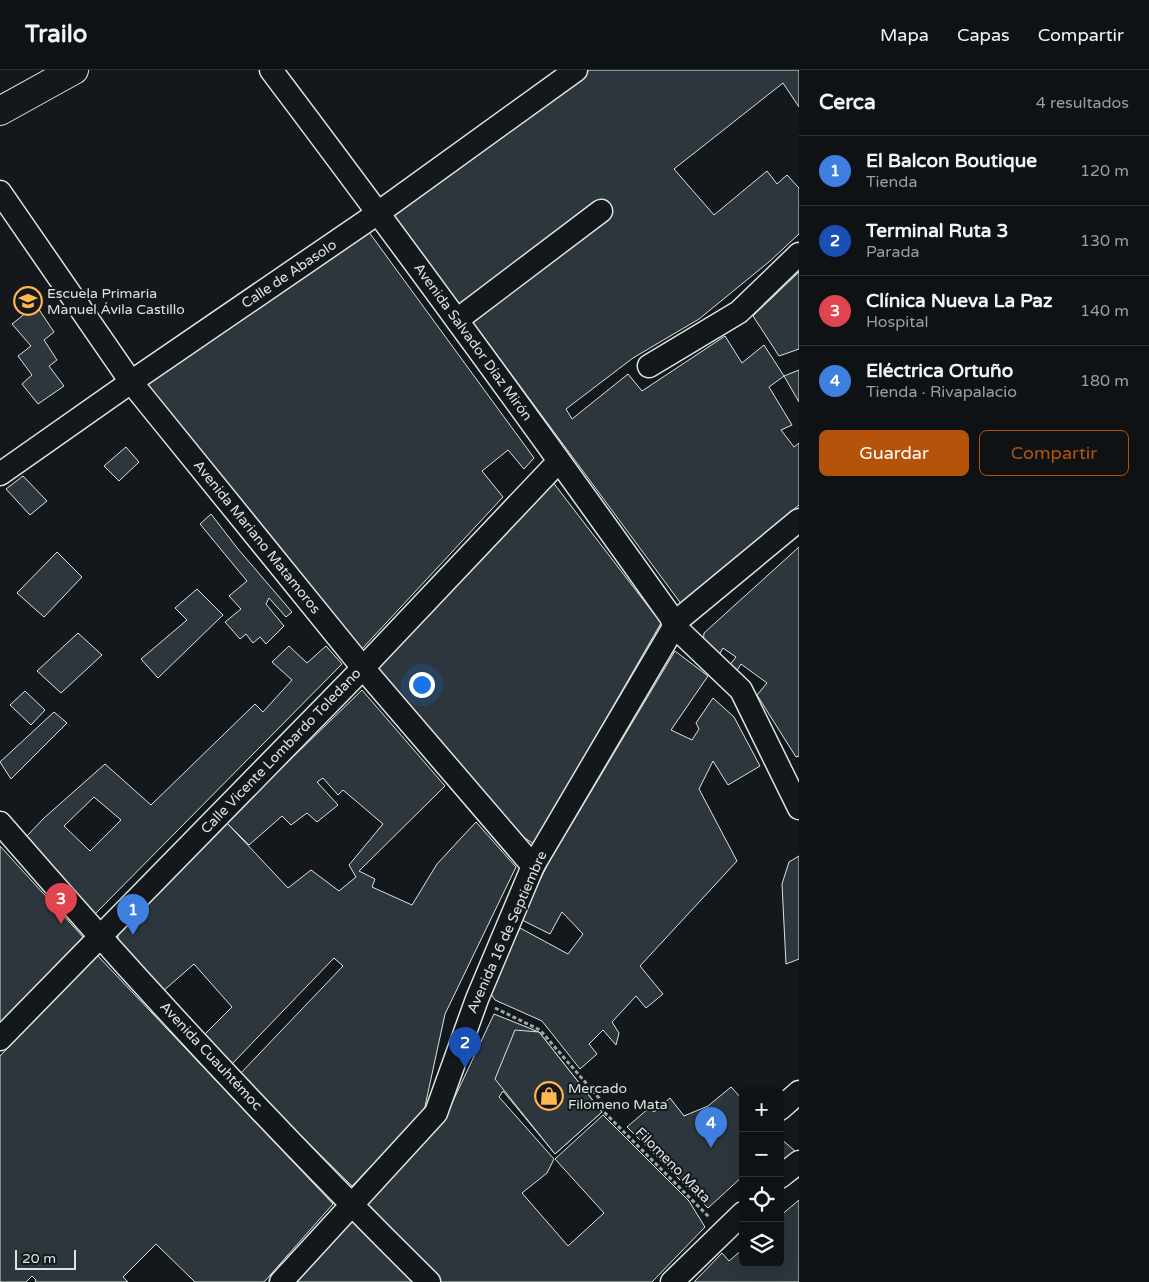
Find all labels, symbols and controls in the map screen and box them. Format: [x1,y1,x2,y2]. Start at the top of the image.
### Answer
text: Trailo [25,20,87,49]
text: Mapa [880,24,929,46]
text: Capas [957,24,1010,46]
text: Compartir [1038,24,1124,46]
text: Cerca [819,90,876,115]
text: 4 resultados [1036,93,1129,113]
text: El Balcon Boutique [866,150,1037,172]
text: 1 [830,161,840,181]
text: 120 m [1080,161,1129,181]
text: Tienda [866,172,917,192]
text: Terminal Ruta 3 [866,220,1008,242]
text: 2 [830,231,840,251]
text: 130 m [1080,231,1129,251]
street label: Calle de Abasolo [238,236,340,312]
text: Parada [866,242,920,262]
street label: Avenida Salvador Díaz Mirón [410,260,536,424]
place label: Escuela Primaria Manuel Ávila Castillo [47,285,185,318]
school or university icon: Escuela Primaria Manuel Ávila Castillo [13,286,43,316]
text: Clínica Nueva La Paz [866,290,1053,312]
text: 3 [830,301,840,321]
text: 140 m [1080,301,1129,321]
text: Hospital [866,312,928,332]
text: Eléctrica Ortuño [866,360,1013,382]
text: 4 [830,371,840,391]
text: 180 m [1080,371,1129,391]
text: Tienda · Rivapalacio [866,382,1017,402]
button: Guardar [819,430,969,476]
button: Compartir [979,430,1129,476]
street label: Avenida Mariano Matamoros [190,457,324,617]
street label: Calle Vicente Lombardo Toledano [197,665,365,837]
your location [409,672,435,698]
street label: Avenida 16 de Septiembre [463,848,551,1016]
pin: 3 [45,883,77,924]
pin: 1 [117,894,149,935]
street label: Avenida Cuauhtémoc [156,998,266,1114]
pin: 2 [449,1027,481,1068]
place label: Mercado Filomeno Mata [568,1080,668,1113]
shop icon: Mercado Filomeno Mata [534,1081,564,1111]
map controls [739,1087,784,1267]
button: + [739,1087,784,1132]
pin: 4 [695,1107,727,1148]
street label: Filomeno Mata [632,1124,714,1206]
button: − [739,1132,784,1177]
button: locate [739,1177,784,1222]
button: layers [739,1222,784,1267]
scale bar [15,1247,76,1270]
text: 20 m [22,1250,56,1267]

